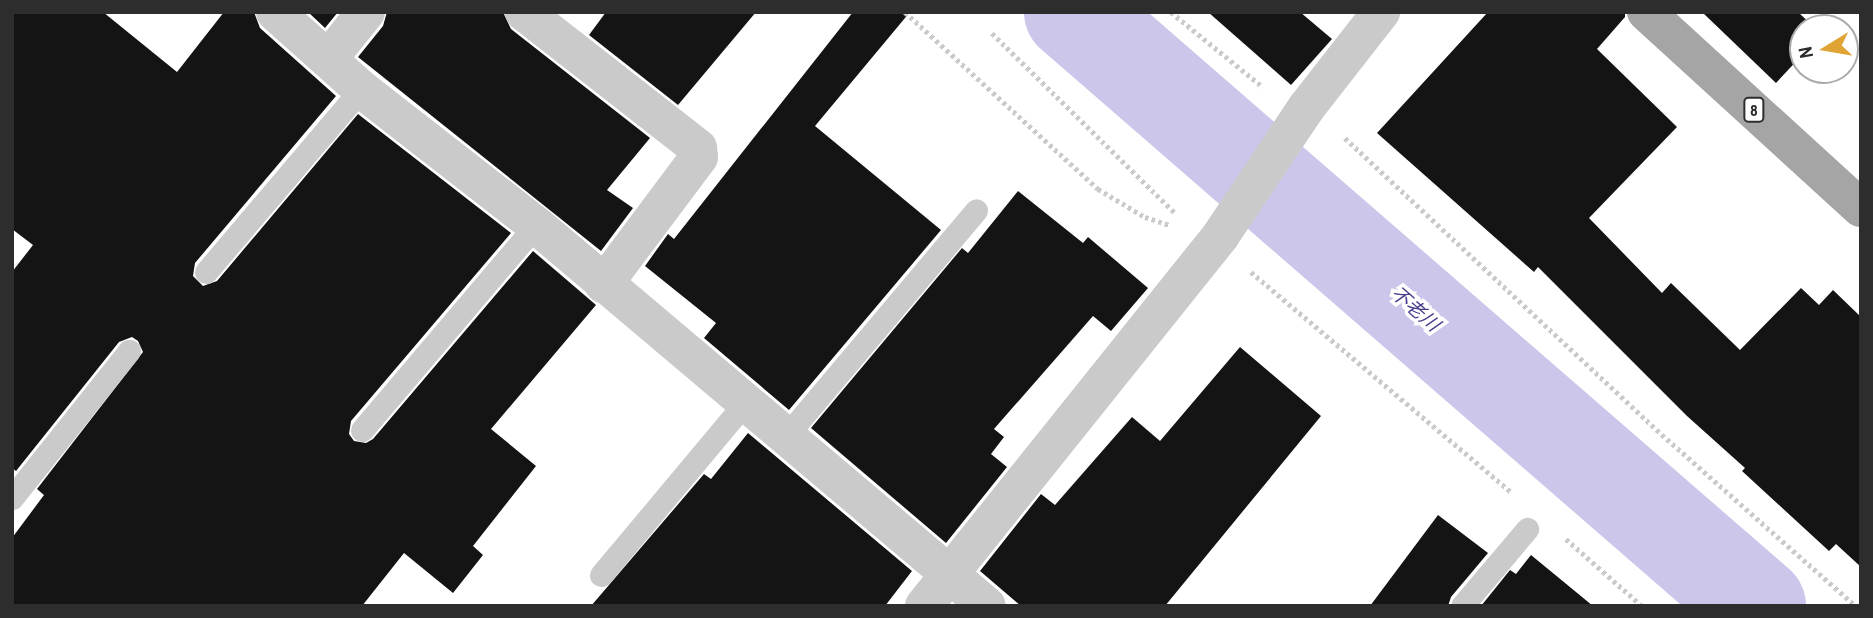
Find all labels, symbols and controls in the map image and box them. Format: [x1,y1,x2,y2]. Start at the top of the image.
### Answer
north arrow [1789,14,1859,84]
text: N [1792,45,1819,61]
road number: 8 [1742,97,1766,122]
water label: 不老川 [1386,282,1444,336]

